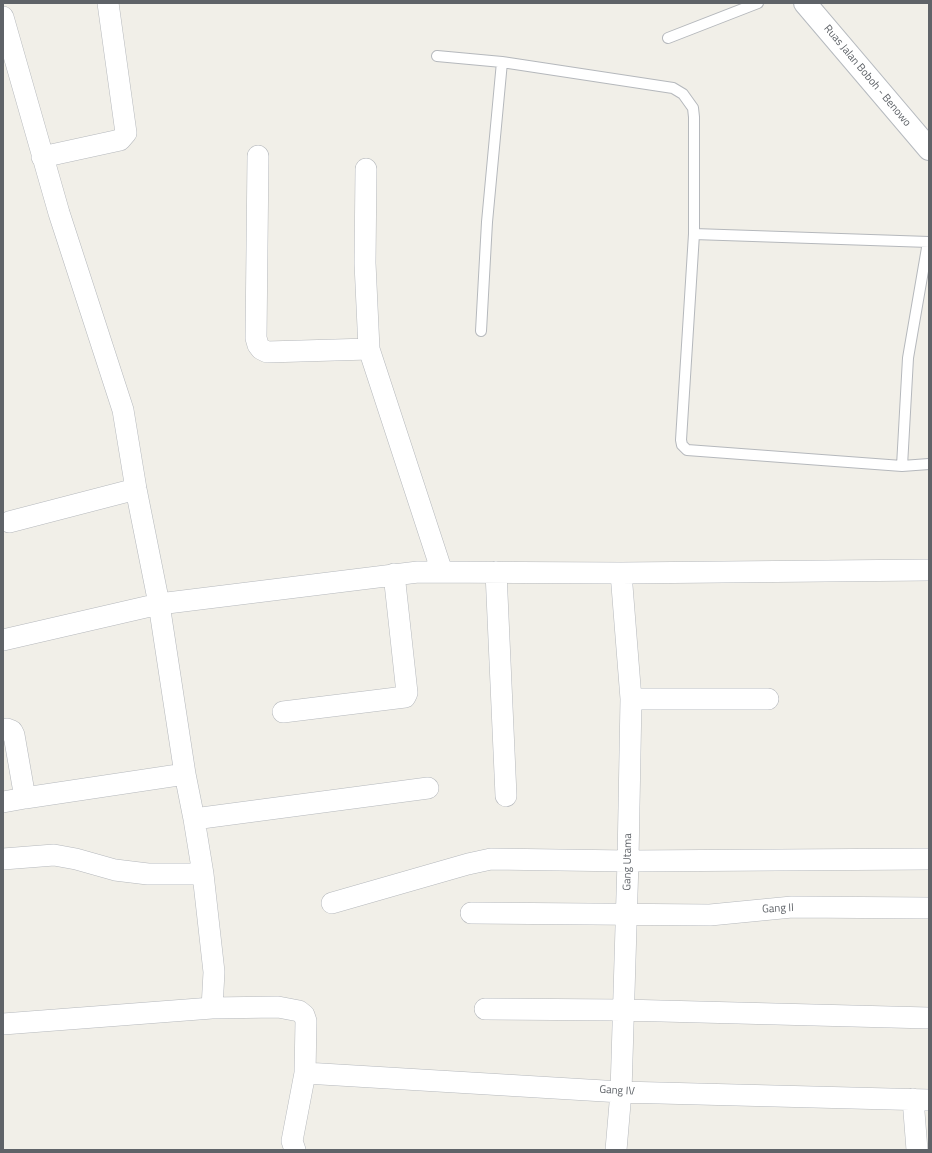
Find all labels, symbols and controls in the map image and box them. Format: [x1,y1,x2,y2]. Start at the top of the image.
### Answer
street label: Ruas Jalan Boboh - Benowo [821,23,913,129]
street label: Gang Utama [621,833,635,891]
street label: Gang II [762,902,794,916]
street label: Gang IV [599,1083,635,1099]

